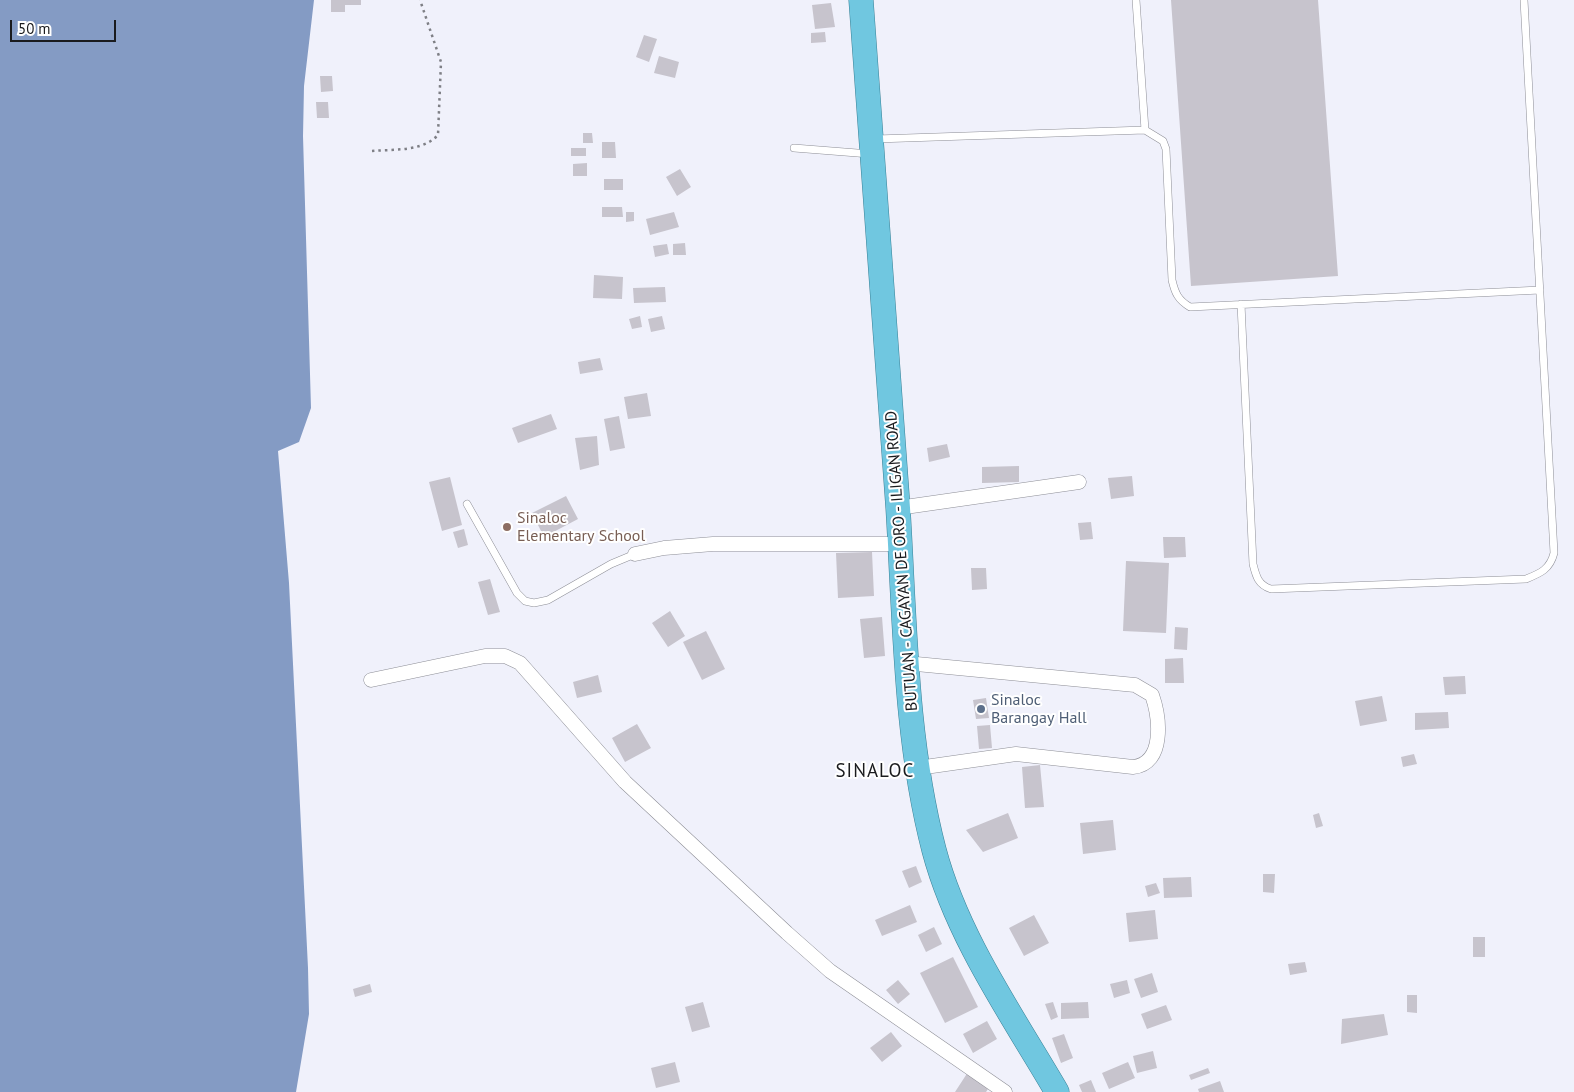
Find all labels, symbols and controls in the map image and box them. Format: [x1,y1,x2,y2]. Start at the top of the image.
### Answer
scale bar [12,10,119,42]
text: 50 m [18,19,51,38]
street label: BUTUAN - CAGAYAN DE ORO - ILIGAN ROAD [882,410,922,712]
place label: Sinaloc Elementary School [517,508,645,546]
marker: Sinaloc Elementary School [501,521,513,533]
place label: Sinaloc Barangay Hall [991,690,1087,728]
marker: Sinaloc Barangay Hall [975,703,987,715]
district label: SINALOC [835,761,915,783]

